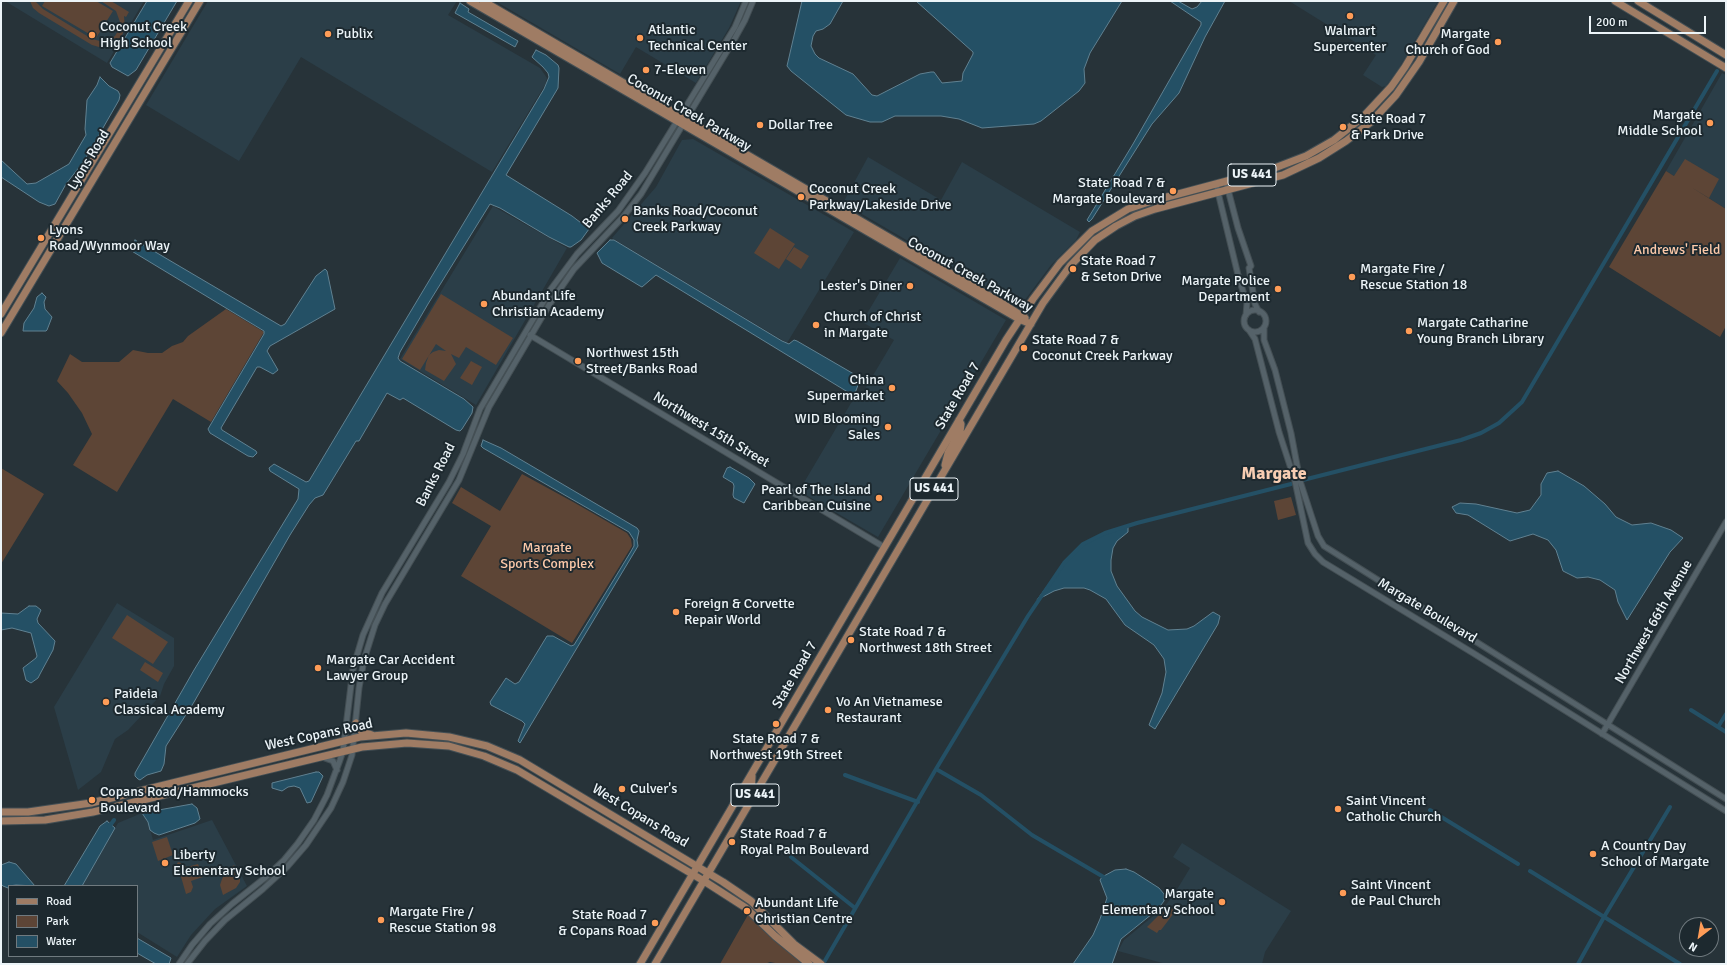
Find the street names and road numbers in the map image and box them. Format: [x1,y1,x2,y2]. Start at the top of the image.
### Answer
street label: Coconut Creek Parkway [624,71,754,155]
street label: Lyons Road [65,127,113,193]
road number: US 441 [1228,164,1276,186]
street label: Banks Road [579,168,637,232]
street label: Coconut Creek Parkway [904,234,1036,316]
street label: State Road 7 [932,359,984,433]
street label: Northwest 15th Street [650,389,772,471]
street label: Banks Road [413,440,459,510]
road number: US 441 [910,478,958,500]
street label: Northwest 66th Avenue [1612,557,1696,687]
street label: Margate Boulevard [1374,575,1480,647]
street label: State Road 7 [769,638,821,712]
street label: West Copans Road [264,715,374,755]
street label: West Copans Road [589,781,691,851]
road number: US 441 [731,784,779,806]

